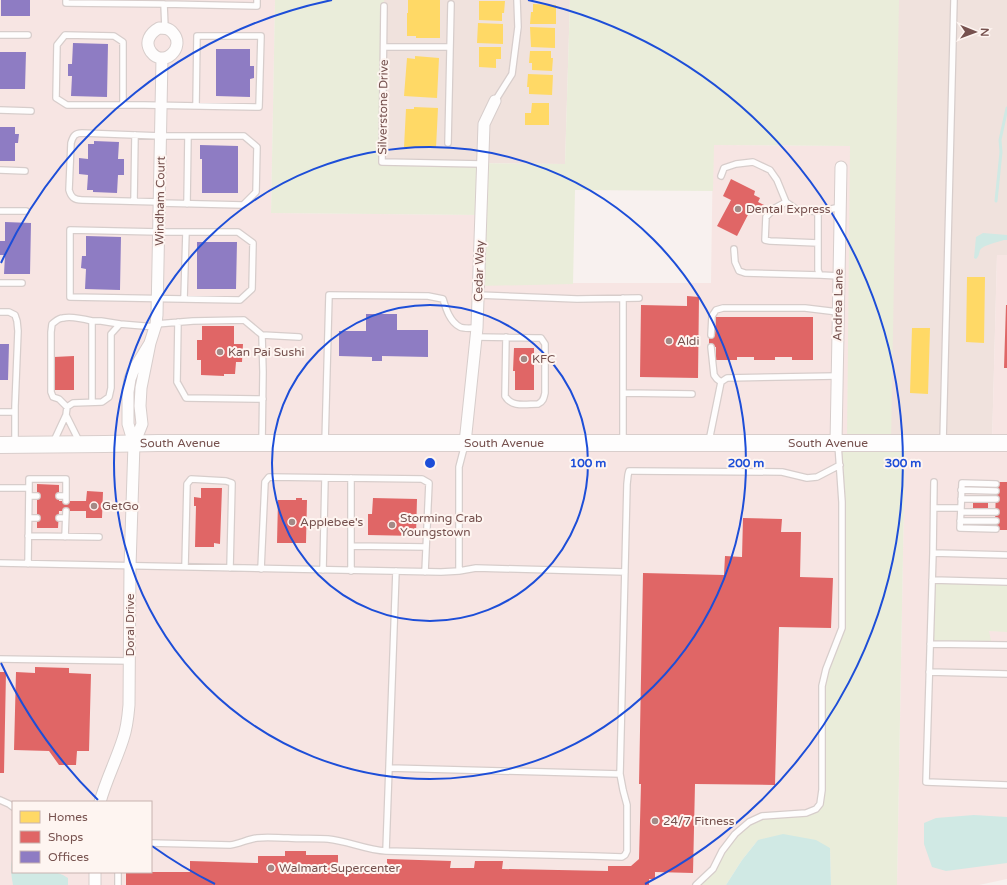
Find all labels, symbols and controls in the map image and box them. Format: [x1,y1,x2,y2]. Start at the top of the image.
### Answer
north arrow [955,12,995,52]
text: N [978,28,991,37]
street label: Silverstone Drive [375,59,391,155]
street label: Windham Court [152,155,168,246]
place label: Dental Express [746,202,831,216]
marker: Dental Express [733,204,743,214]
street label: Cedar Way [471,239,487,302]
street label: Andrea Lane [830,268,846,341]
place label: Aldi [677,334,699,348]
marker: Aldi [664,336,674,346]
place label: Kan Pai Sushi [228,345,304,359]
marker: Kan Pai Sushi [215,347,225,357]
place label: KFC [532,352,555,366]
marker: KFC [519,354,529,364]
street label: South Avenue [140,436,220,450]
street label: South Avenue [464,436,544,450]
street label: South Avenue [788,436,868,450]
centre of rings [423,456,437,470]
text: 100 m [570,456,606,470]
text: 200 m [728,456,764,470]
text: 300 m [885,456,921,470]
place label: GetGo [102,499,139,513]
marker: GetGo [89,501,99,511]
place label: Storming Crab Youngstown [400,511,483,539]
place label: Applebee's [300,515,364,529]
marker: Applebee's [287,517,297,527]
marker: Storming Crab Youngstown [387,520,397,530]
street label: Doral Drive [123,593,137,657]
legend [12,801,152,873]
text: Homes [48,810,88,824]
place label: 24/7 Fitness [663,814,735,828]
marker: 24/7 Fitness [650,816,660,826]
text: Shops [48,830,83,844]
text: Offices [48,850,89,864]
place label: Walmart Supercenter [279,861,400,875]
marker: Walmart Supercenter [266,863,276,873]

